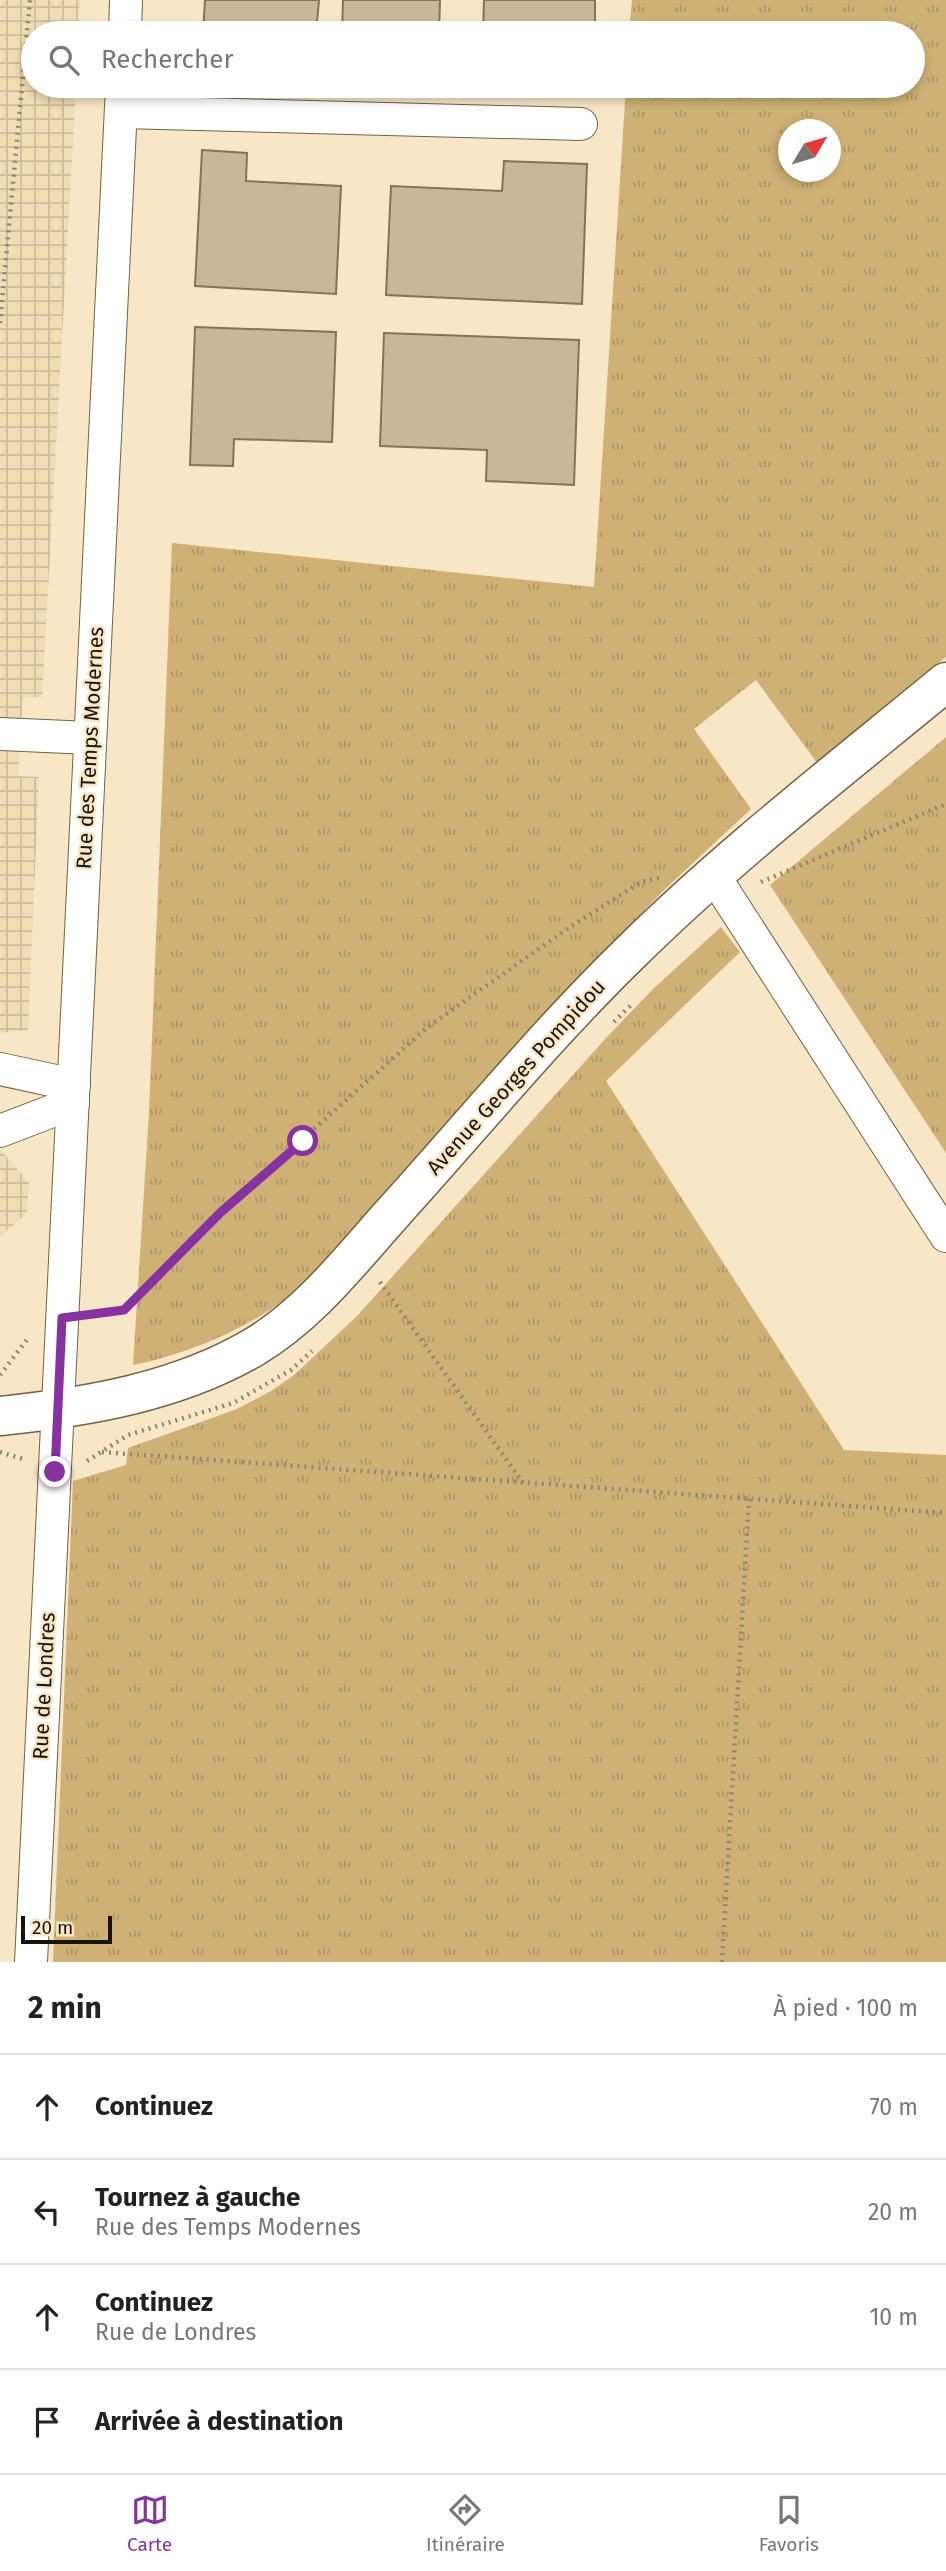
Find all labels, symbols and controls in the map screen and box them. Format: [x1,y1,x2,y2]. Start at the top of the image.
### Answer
search box [21,21,925,98]
icon: search [45,41,83,79]
text: Rechercher [101,44,233,75]
north arrow [778,119,841,182]
street label: Rue des Temps Modernes [71,626,109,870]
street label: Avenue Georges Pompidou [421,974,611,1180]
route start [287,1125,318,1156]
route end [39,1456,70,1487]
street label: Rue de Londres [27,1612,61,1760]
scale bar [21,1913,112,1945]
text: 20 m [32,1916,73,1939]
text: 2 min [28,1990,102,2026]
text: À pied · 100 m [773,1994,918,2022]
icon: ahead [28,2088,66,2126]
text: Continuez [95,2091,213,2122]
text: 70 m [869,2093,918,2121]
text: Tournez à gauche [95,2182,300,2213]
icon: left [28,2193,66,2231]
text: 20 m [868,2198,918,2226]
text: Rue des Temps Modernes [95,2213,361,2241]
text: Continuez [95,2287,213,2318]
icon: ahead [28,2298,66,2336]
text: 10 m [869,2303,918,2331]
text: Rue de Londres [95,2318,256,2346]
icon: arrive [28,2403,66,2441]
text: Arrivée à destination [95,2406,344,2437]
tab: Carte [127,2491,172,2556]
tab: Itinéraire [426,2491,505,2556]
tab: Favoris [759,2491,819,2556]

